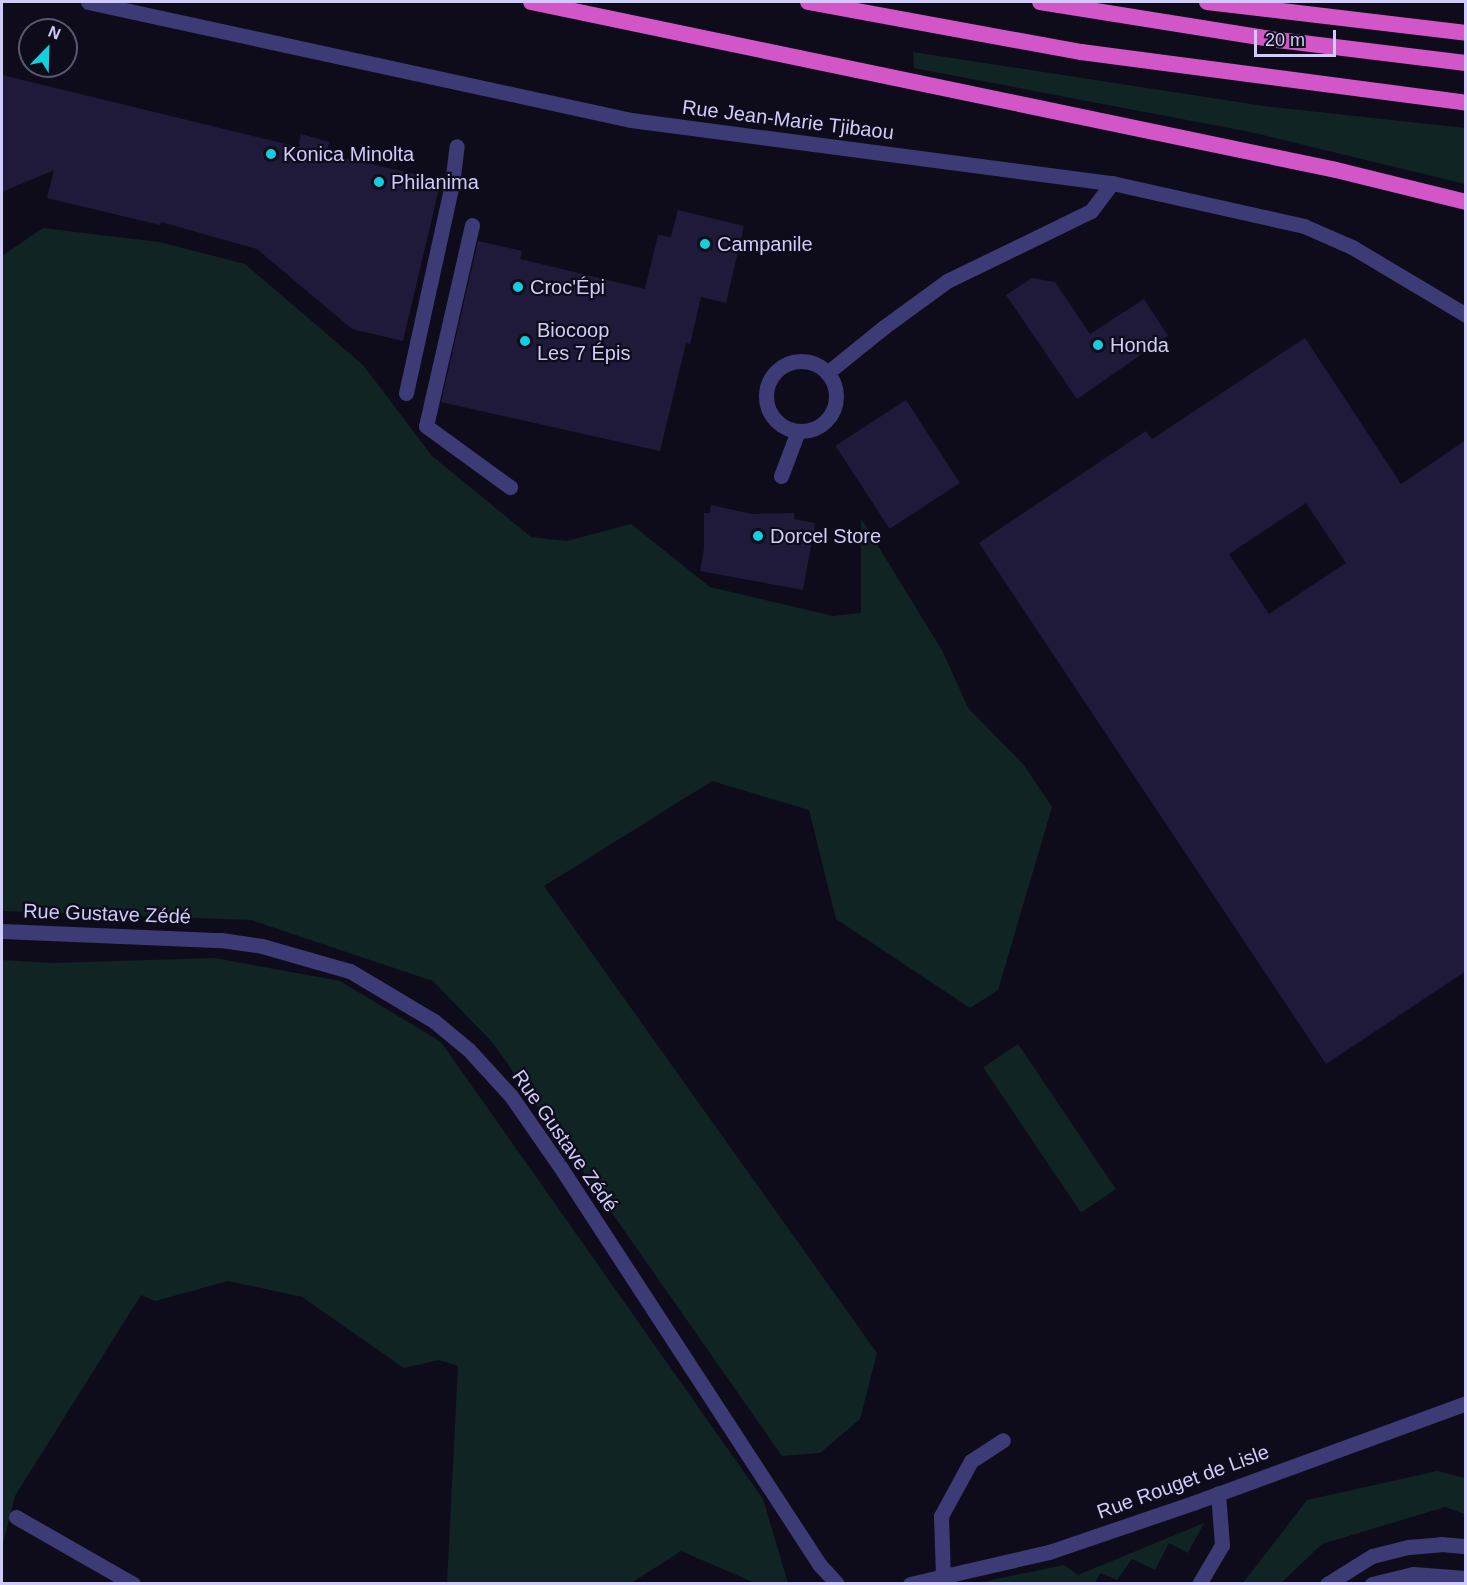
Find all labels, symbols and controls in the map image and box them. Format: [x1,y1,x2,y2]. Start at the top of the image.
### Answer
north arrow [18,18,78,78]
scale bar [1257,18,1340,56]
text: N [46,23,63,43]
text: 20 m [1265,30,1305,50]
street label: Rue Jean-Marie Tjibaou [681,95,895,145]
place label: Konica Minolta [283,142,414,166]
marker: Konica Minolta [264,147,278,161]
place label: Philanima [391,170,479,194]
marker: Philanima [372,175,386,189]
place label: Campanile [717,232,813,256]
marker: Campanile [698,237,712,251]
place label: Croc'Épi [530,275,605,299]
marker: Croc'Épi [511,280,525,294]
place label: Biocoop Les 7 Épis [537,318,630,365]
place label: Honda [1110,333,1169,357]
marker: Biocoop Les 7 Épis [518,334,532,348]
marker: Honda [1091,338,1105,352]
place label: Dorcel Store [770,524,881,548]
marker: Dorcel Store [751,529,765,543]
street label: Rue Gustave Zédé [23,899,191,929]
street label: Rue Gustave Zédé [507,1065,623,1217]
street label: Rue Rouget de Lisle [1094,1440,1272,1524]

